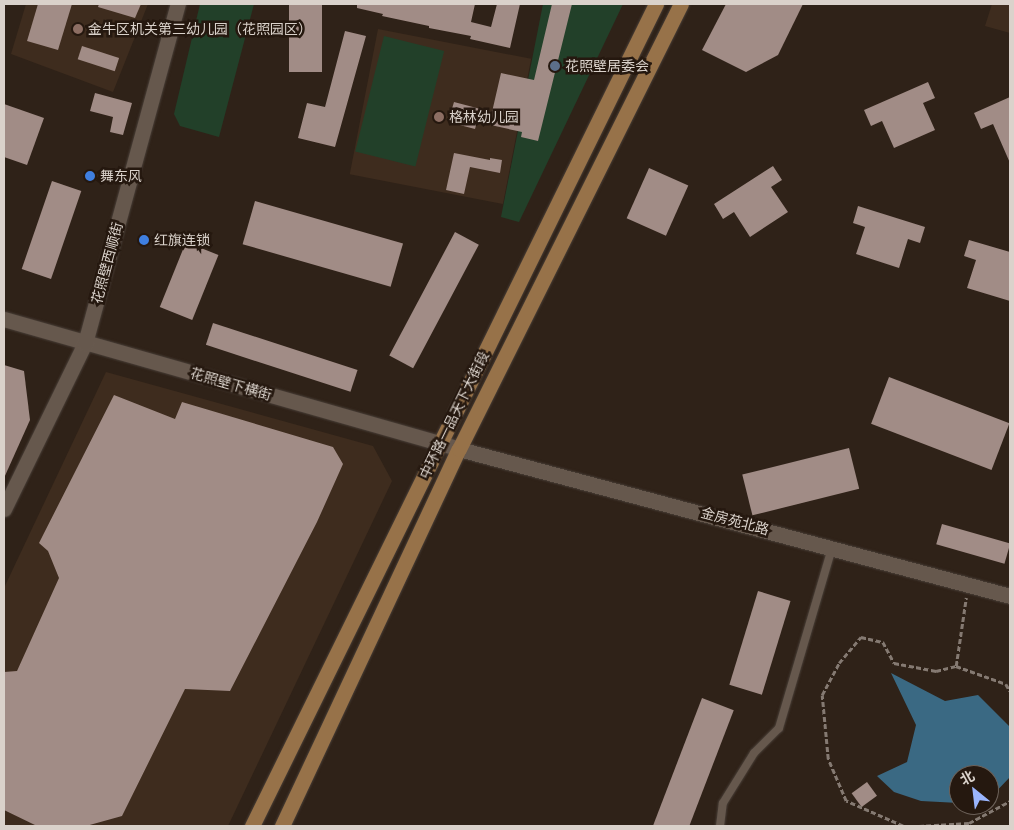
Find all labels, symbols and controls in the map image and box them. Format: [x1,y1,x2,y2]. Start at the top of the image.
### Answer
place label: 金牛区机关第三幼儿园（花照园区） [88,21,312,37]
marker: 金牛区机关第三幼儿园（花照园区） [72,23,84,35]
place label: 花照壁居委会 [565,58,649,74]
marker: 花照壁居委会 [549,60,561,72]
place label: 格林幼儿园 [449,109,519,125]
marker: 格林幼儿园 [433,111,445,123]
place label: 舞东风 [100,168,142,184]
marker: 舞东风 [84,170,96,182]
street label: 花照壁西顺街 [88,220,126,306]
place label: 红旗连锁 [154,232,210,248]
marker: 红旗连锁 [138,234,150,246]
street label: 中环路一品天下大街段 [416,348,492,482]
street label: 花照壁下横街 [188,364,274,404]
street label: 金房苑北路 [699,504,771,538]
north arrow [949,765,999,815]
text: 北 [957,766,978,789]

